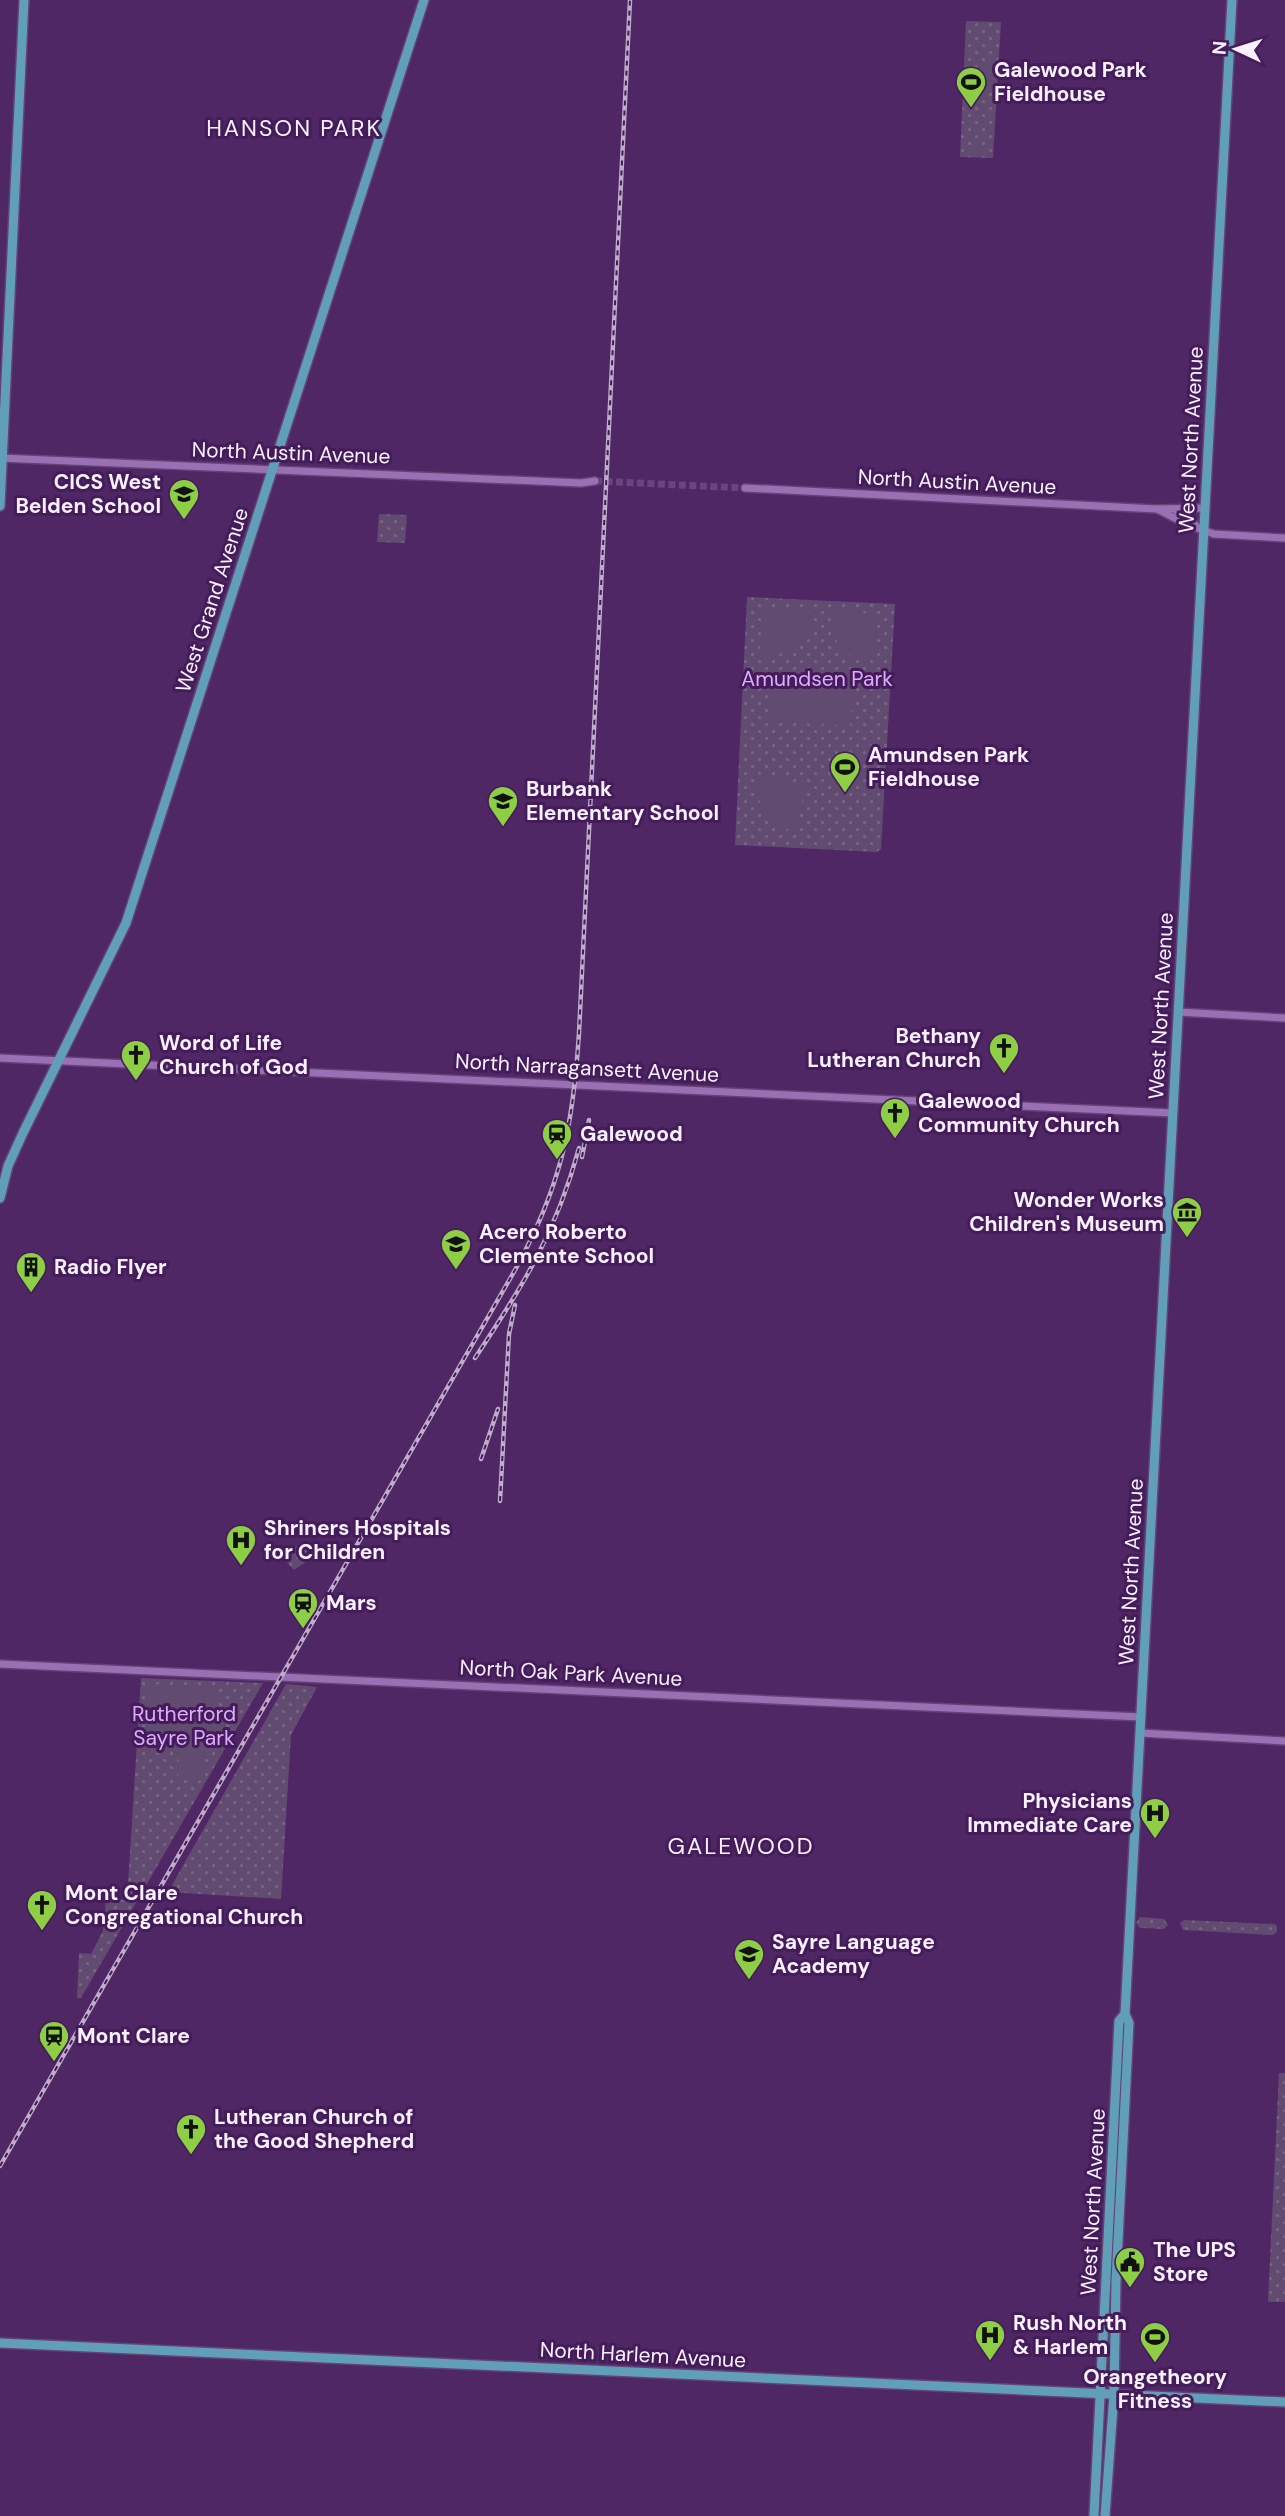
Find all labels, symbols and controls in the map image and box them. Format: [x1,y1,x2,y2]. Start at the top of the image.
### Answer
north arrow [1201,14,1271,84]
text: N [1207,40,1232,56]
place label: Galewood Park Fieldhouse [994,56,1147,108]
sports icon: Galewood Park Fieldhouse [954,65,988,109]
district label: HANSON PARK [206,113,382,143]
street label: West North Avenue [1172,346,1210,534]
street label: North Austin Avenue [191,436,391,470]
street label: North Austin Avenue [857,463,1057,501]
place label: CICS West Belden School [15,468,161,520]
school or university icon: CICS West Belden School [167,477,201,521]
street label: West Grand Avenue [169,504,255,696]
park label: Amundsen Park [741,665,893,693]
place label: Amundsen Park Fieldhouse [868,741,1029,793]
sports icon: Amundsen Park Fieldhouse [828,750,862,794]
place label: Burbank Elementary School [526,775,719,827]
school or university icon: Burbank Elementary School [486,784,520,828]
street label: West North Avenue [1142,912,1180,1100]
place label: Bethany Lutheran Church [807,1022,981,1074]
place label: Word of Life Church of God [159,1029,308,1081]
church icon: Bethany Lutheran Church [987,1031,1021,1075]
church icon: Word of Life Church of God [119,1038,153,1082]
street label: North Narragansett Avenue [454,1047,720,1089]
place label: Galewood Community Church [918,1087,1120,1139]
church icon: Galewood Community Church [878,1096,912,1140]
station icon: Galewood [540,1117,574,1161]
place label: Galewood [580,1120,683,1148]
place label: Wonder Works Children's Museum [969,1186,1164,1238]
museum icon: Wonder Works Children's Museum [1170,1195,1204,1239]
place label: Acero Roberto Clemente School [479,1218,654,1270]
school or university icon: Acero Roberto Clemente School [439,1227,473,1271]
building icon: Radio Flyer [14,1250,48,1294]
place label: Radio Flyer [54,1253,167,1281]
street label: West North Avenue [1112,1478,1150,1666]
place label: Shriners Hospitals for Children [264,1514,451,1566]
hospital icon: Shriners Hospitals for Children [224,1523,258,1567]
station icon: Mars [286,1586,320,1630]
place label: Mars [326,1589,377,1617]
street label: North Oak Park Avenue [459,1653,683,1693]
park label: Rutherford Sayre Park [132,1700,236,1752]
place label: Physicians Immediate Care [967,1787,1132,1839]
hospital icon: Physicians Immediate Care [1138,1796,1172,1840]
district label: GALEWOOD [668,1831,814,1861]
place label: Mont Clare Congregational Church [65,1879,303,1931]
church icon: Mont Clare Congregational Church [25,1888,59,1932]
place label: Sayre Language Academy [772,1928,935,1980]
school or university icon: Sayre Language Academy [732,1937,766,1981]
station icon: Mont Clare [37,2019,71,2063]
place label: Mont Clare [77,2022,190,2050]
place label: Lutheran Church of the Good Shepherd [214,2103,414,2155]
street label: West North Avenue [1074,2108,1112,2296]
church icon: Lutheran Church of the Good Shepherd [174,2112,208,2156]
place label: The UPS Store [1153,2236,1236,2288]
public building icon: The UPS Store [1113,2245,1147,2289]
place label: Rush North & Harlem [1013,2309,1127,2361]
hospital icon: Rush North & Harlem [973,2318,1007,2362]
sports icon: Orangetheory Fitness [1138,2320,1172,2364]
street label: North Harlem Avenue [539,2336,747,2374]
place label: Orangetheory Fitness [1083,2363,1227,2415]

